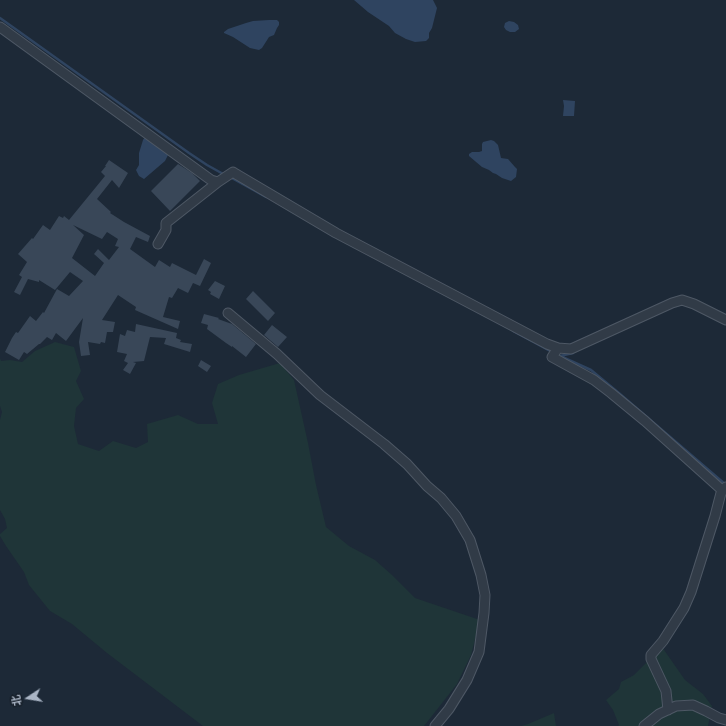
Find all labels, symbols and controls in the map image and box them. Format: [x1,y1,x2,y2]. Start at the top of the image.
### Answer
north arrow [8,678,48,718]
text: 北 [9,694,23,707]

